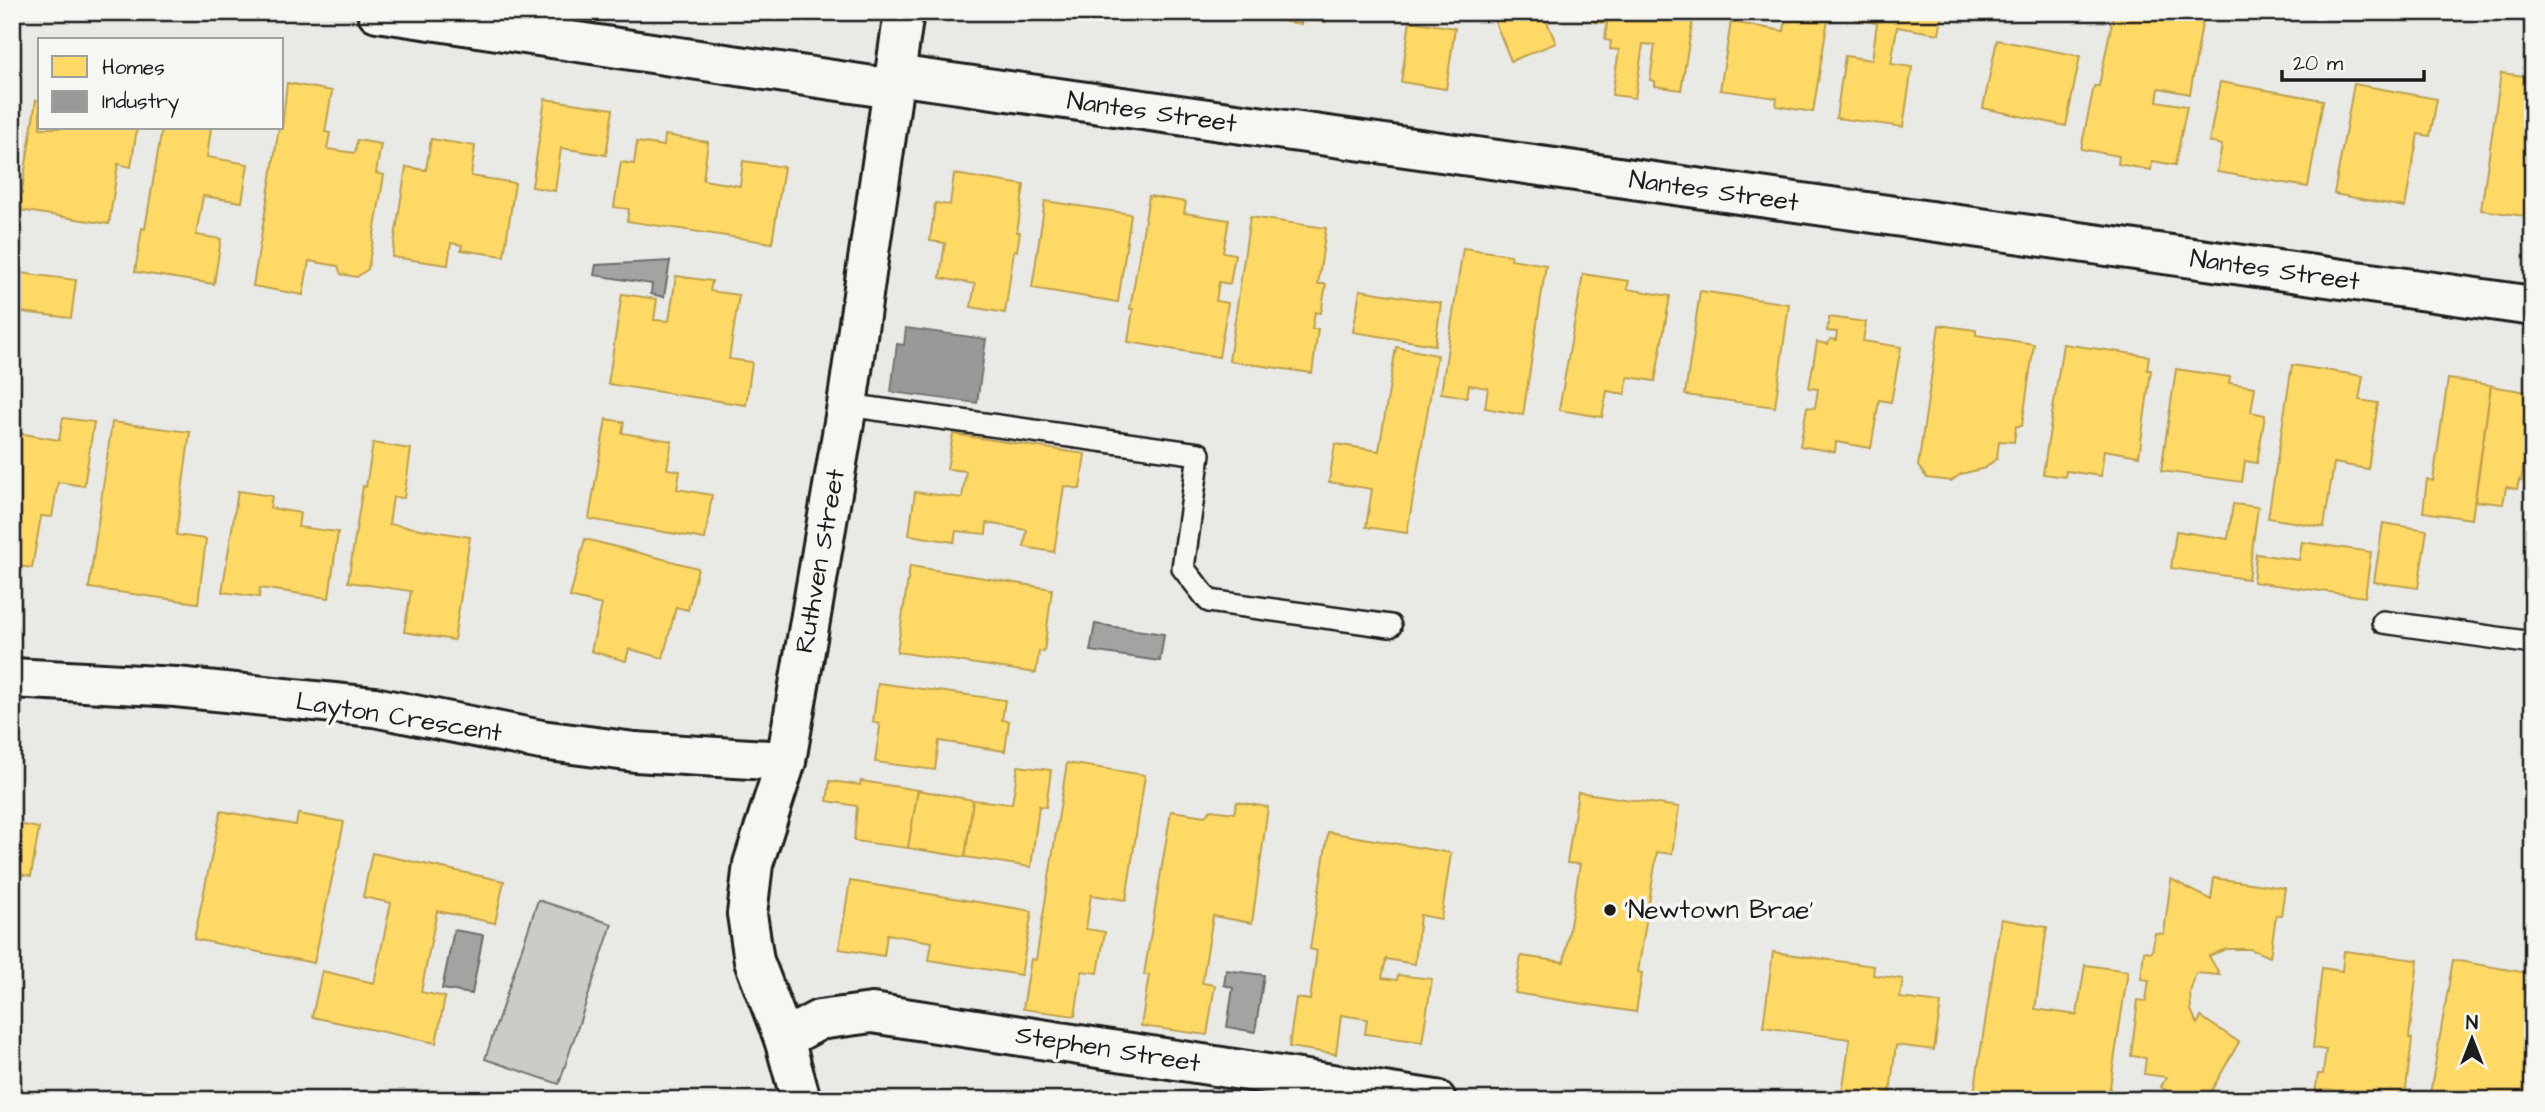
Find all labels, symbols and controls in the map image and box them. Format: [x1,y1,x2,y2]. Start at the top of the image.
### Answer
legend [38,38,284,130]
scale bar [2282,38,2424,82]
text: 20 m [2293,49,2344,78]
text: Homes [102,53,165,82]
street label: Nantes Street [1065,82,1240,142]
text: Industry [102,87,180,118]
street label: Nantes Street [1627,161,1802,221]
street label: Nantes Street [2188,240,2363,300]
street label: Ruthven Street [786,466,854,656]
street label: Layton Crescent [293,683,505,753]
place label: 'Newtown Brae' [1624,892,1814,928]
marker: 'Newtown Brae' [1602,902,1618,918]
north arrow [2436,1004,2506,1074]
text: N [2466,1010,2478,1037]
street label: Stephen Street [1013,1017,1203,1081]

